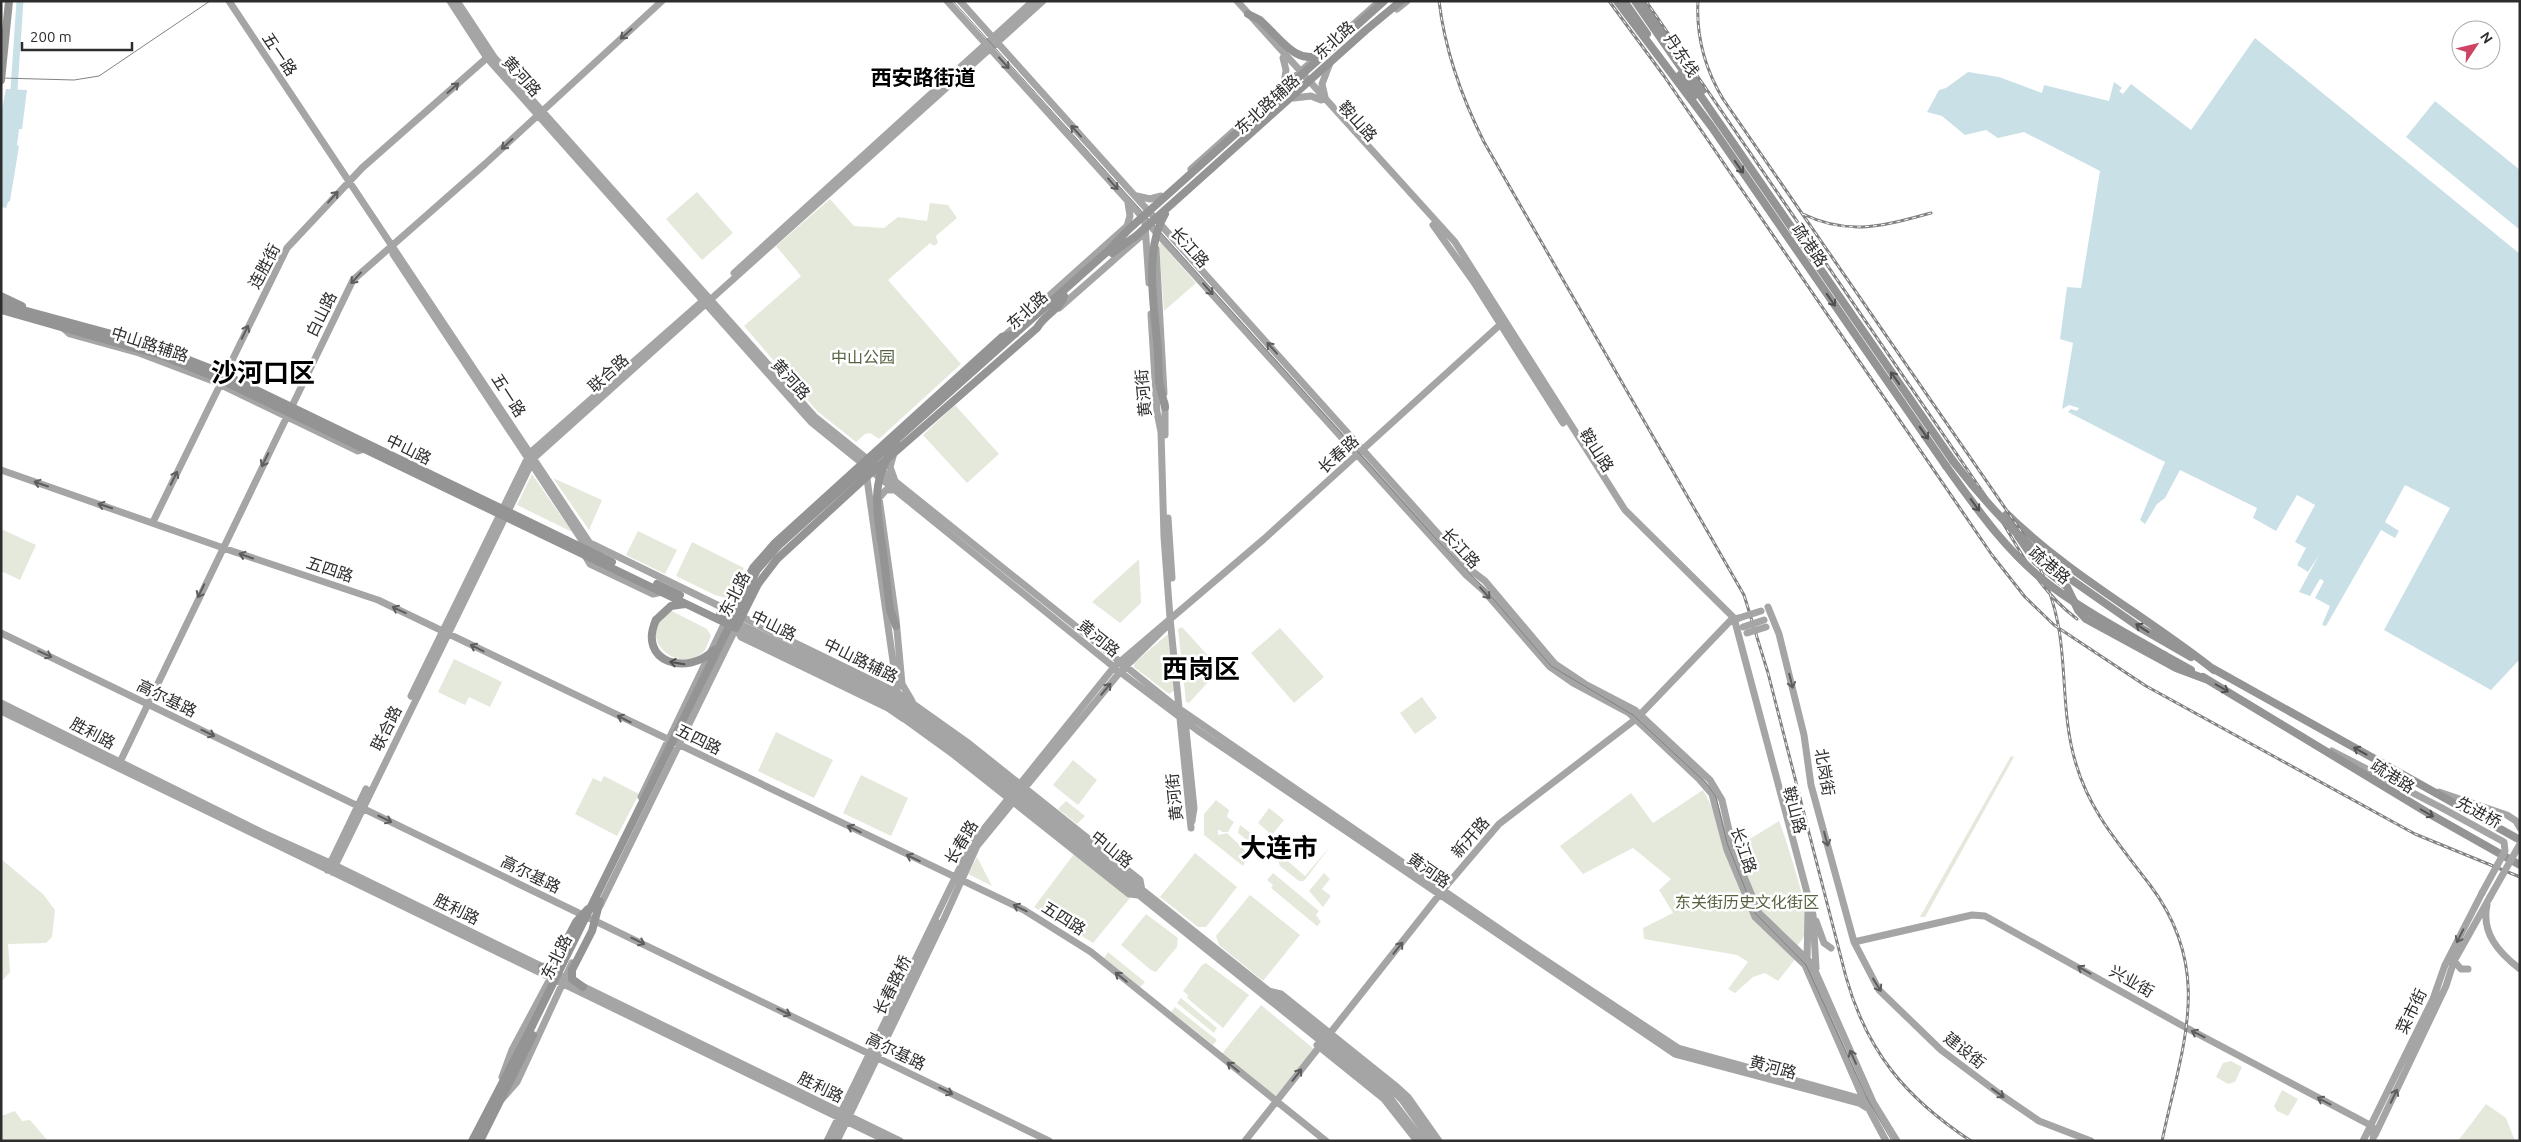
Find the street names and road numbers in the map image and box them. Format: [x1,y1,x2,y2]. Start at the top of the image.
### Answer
street label: 东北路 [1310,17,1358,63]
street label: 五一路 [259,29,301,79]
street label: 丹东线 [1661,30,1703,80]
street label: 黄河路 [499,52,545,100]
street label: 东北路辅路 [1231,71,1303,137]
street label: 鞍山路 [1335,97,1381,145]
street label: 疏港路 [1789,220,1831,270]
street label: 长江路 [1167,223,1213,271]
street label: 连胜街 [245,241,283,291]
street label: 东北路 [1003,287,1051,333]
street label: 白山路 [302,288,340,340]
street label: 中山路辅路 [109,323,191,365]
street label: 联合路 [584,350,632,396]
street label: 黄河路 [768,355,814,403]
street label: 黄河街 [1132,368,1154,418]
street label: 五一路 [488,370,530,420]
street label: 鞍山路 [1576,425,1618,475]
street label: 中山路 [383,430,435,468]
street label: 长春路 [1314,431,1362,477]
street label: 长江路 [1438,524,1484,572]
street label: 疏港路 [2026,543,2074,587]
street label: 五四路 [304,553,356,585]
street label: 东北路 [715,569,753,619]
street label: 中山路 [748,606,800,644]
street label: 黄河路 [1075,616,1123,660]
street label: 中山路辅路 [821,634,901,686]
street label: 高尔基路 [134,676,200,720]
street label: 联合路 [367,702,405,754]
street label: 胜利路 [68,714,118,752]
street label: 五四路 [673,720,725,758]
street label: 北岗街 [1812,747,1838,797]
street label: 疏港路 [2368,756,2418,796]
street label: 黄河街 [1163,772,1185,822]
street label: 鞍山路 [1780,784,1810,836]
street label: 先进桥 [2454,793,2504,831]
street label: 新开路 [1447,813,1493,861]
street label: 长春路 [941,817,981,867]
street label: 长江路 [1728,824,1760,876]
street label: 中山路 [1088,827,1136,871]
street label: 黄河路 [1404,849,1454,891]
street label: 高尔基路 [498,852,564,896]
street label: 胜利路 [431,890,483,928]
street label: 五四路 [1039,898,1089,938]
street label: 东北路 [537,932,575,982]
street label: 长春路桥 [870,952,914,1018]
street label: 兴业街 [2107,961,2157,1001]
street label: 菜市街 [2392,985,2430,1037]
street label: 建设街 [1941,1028,1989,1072]
street label: 高尔基路 [863,1029,929,1073]
street label: 黄河路 [1747,1052,1799,1082]
street label: 胜利路 [795,1068,847,1106]

